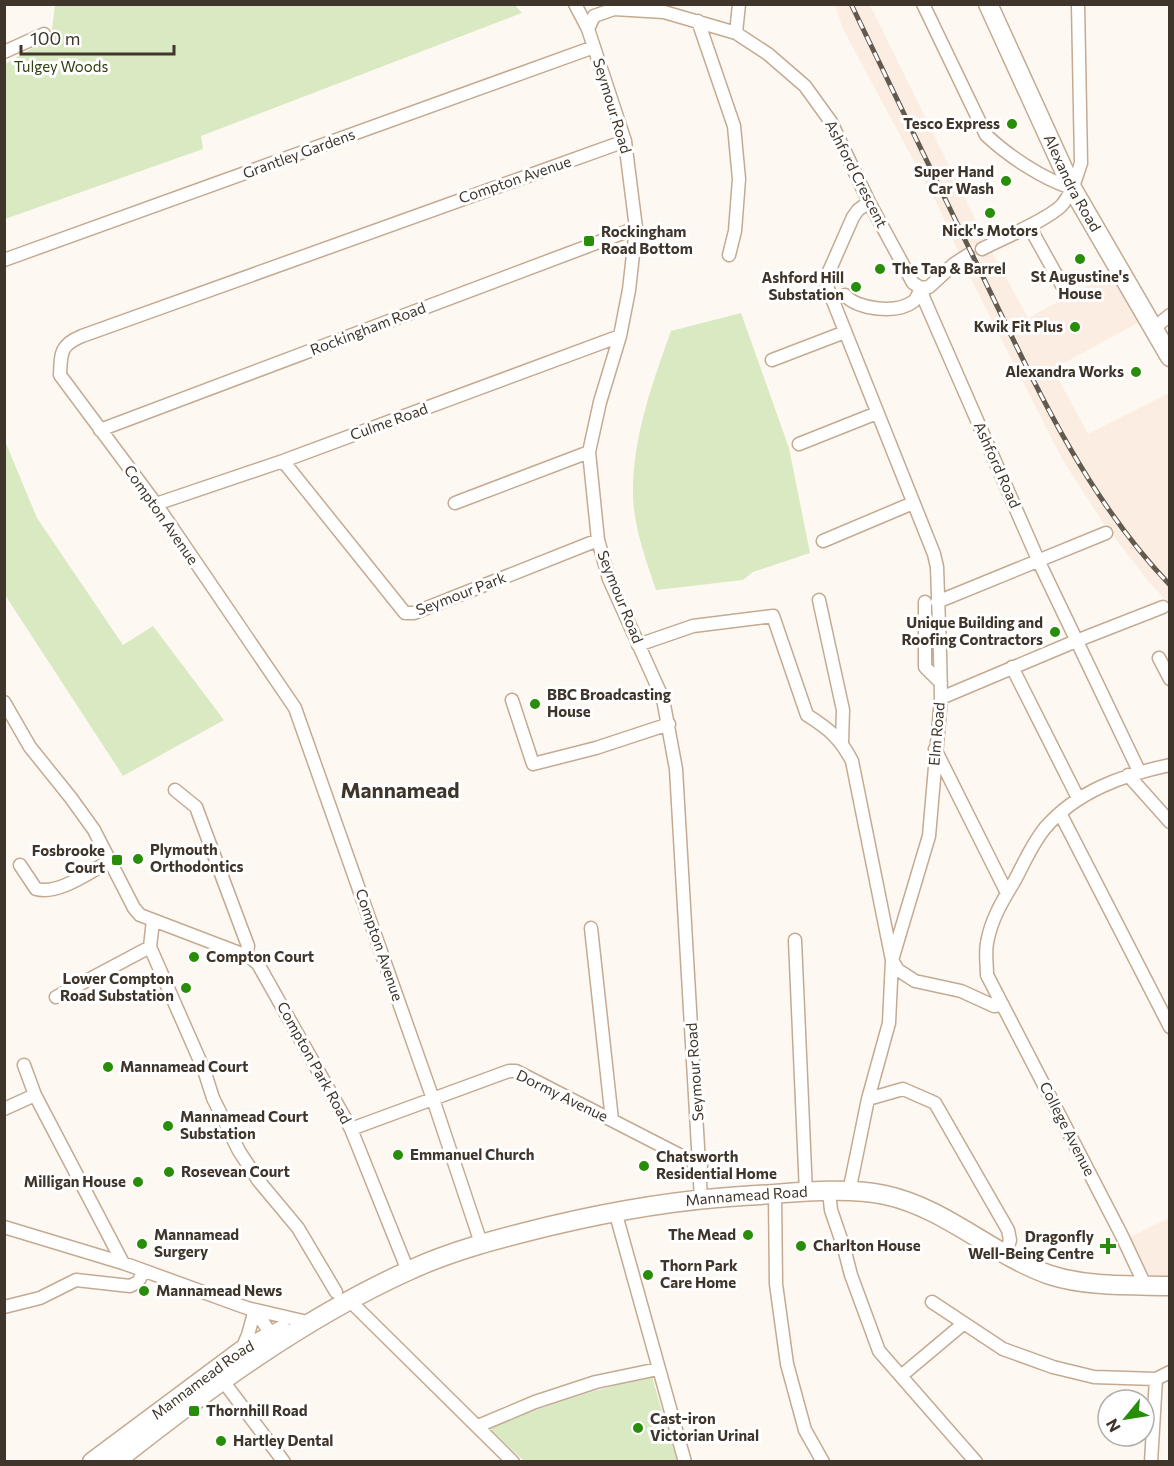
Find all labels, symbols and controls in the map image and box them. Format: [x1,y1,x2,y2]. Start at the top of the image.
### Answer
scale bar [21,18,174,56]
text: 100 m [30,27,80,49]
street label: Seymour Road [590,56,636,155]
park label: Tulgey Woods [14,57,108,75]
place label: Tesco Express [903,114,1000,132]
street label: Ashford Crescent [822,117,892,230]
marker: Tesco Express [1005,117,1019,131]
street label: Grantley Gardens [240,124,357,182]
street label: Alexandra Road [1041,131,1105,235]
street label: Compton Avenue [456,151,573,207]
place label: Super Hand Car Wash [914,162,994,197]
marker: Super Hand Car Wash [999,174,1013,188]
marker: Nick's Motors [983,206,997,220]
place label: Nick's Motors [942,221,1038,239]
place label: Rockingham Road Bottom [601,222,693,257]
marker: Rockingham Road Bottom [582,234,596,248]
marker: St Augustine's House [1073,252,1087,266]
place label: The Tap & Barrel [892,259,1006,277]
marker: The Tap & Barrel [873,262,887,276]
place label: St Augustine's House [1031,267,1129,302]
place label: Ashford Hill Substation [761,268,844,303]
marker: Ashford Hill Substation [849,280,863,294]
street label: Rockingham Road [307,298,428,358]
place label: Kwik Fit Plus [974,317,1063,335]
marker: Kwik Fit Plus [1068,320,1082,334]
place label: Alexandra Works [1005,362,1124,380]
marker: Alexandra Works [1129,365,1143,379]
street label: Culme Road [347,399,430,443]
street label: Ashford Road [971,419,1025,511]
street label: Compton Avenue [121,461,203,568]
street label: Seymour Road [594,548,648,646]
street label: Seymour Park [413,568,508,618]
place label: Unique Building and Roofing Contractors [902,613,1043,648]
marker: Unique Building and Roofing Contractors [1048,625,1062,639]
place label: BBC Broadcasting House [547,685,671,720]
marker: BBC Broadcasting House [528,697,542,711]
street label: Elm Road [924,701,948,766]
district label: Mannamead [340,777,460,802]
place label: Plymouth Orthodontics [150,840,244,875]
place label: Fosbrooke Court [32,841,105,876]
marker: Plymouth Orthodontics [131,852,145,866]
marker: Fosbrooke Court [110,853,124,867]
street label: Compton Avenue [352,886,408,1003]
place label: Compton Court [206,947,314,965]
marker: Compton Court [187,950,201,964]
place label: Lower Compton Road Substation [60,969,174,1004]
marker: Lower Compton Road Substation [179,981,193,995]
street label: Compton Park Road [274,998,356,1127]
street label: Seymour Road [682,1022,706,1122]
place label: Mannamead Court [120,1057,248,1075]
marker: Mannamead Court [101,1060,115,1074]
street label: Dormy Avenue [514,1065,611,1125]
street label: College Avenue [1036,1078,1099,1179]
place label: Mannamead Court Substation [180,1107,308,1142]
marker: Mannamead Court Substation [161,1119,175,1133]
place label: Emmanuel Church [410,1145,535,1163]
place label: Chatsworth Residential Home [656,1147,777,1182]
marker: Emmanuel Church [391,1148,405,1162]
marker: Chatsworth Residential Home [637,1159,651,1173]
place label: Rosevean Court [181,1162,290,1180]
marker: Rosevean Court [162,1165,176,1179]
place label: Milligan House [24,1172,126,1190]
marker: Milligan House [131,1175,145,1189]
street label: Mannamead Road [684,1182,808,1209]
place label: Mannamead Surgery [154,1225,239,1260]
place label: The Mead [668,1225,736,1243]
place label: Dragonfly Well-Being Centre [968,1227,1095,1262]
marker: The Mead [741,1228,755,1242]
place label: Charlton House [813,1236,921,1254]
marker: Mannamead Surgery [135,1237,149,1251]
marker: Dragonfly Well-Being Centre [1099,1237,1117,1255]
marker: Charlton House [794,1239,808,1253]
place label: Thorn Park Care Home [660,1256,738,1291]
marker: Thorn Park Care Home [641,1268,655,1282]
place label: Mannamead News [156,1281,282,1299]
marker: Mannamead News [137,1284,151,1298]
street label: Mannamead Road [148,1336,257,1423]
north arrow [1096,1388,1156,1448]
place label: Thornhill Road [206,1401,308,1419]
marker: Thornhill Road [187,1404,201,1418]
place label: Cast-iron Victorian Urinal [650,1409,759,1444]
text: N [1101,1416,1124,1436]
marker: Cast-iron Victorian Urinal [631,1421,645,1435]
place label: Hartley Dental [233,1431,333,1449]
marker: Hartley Dental [214,1434,228,1448]

